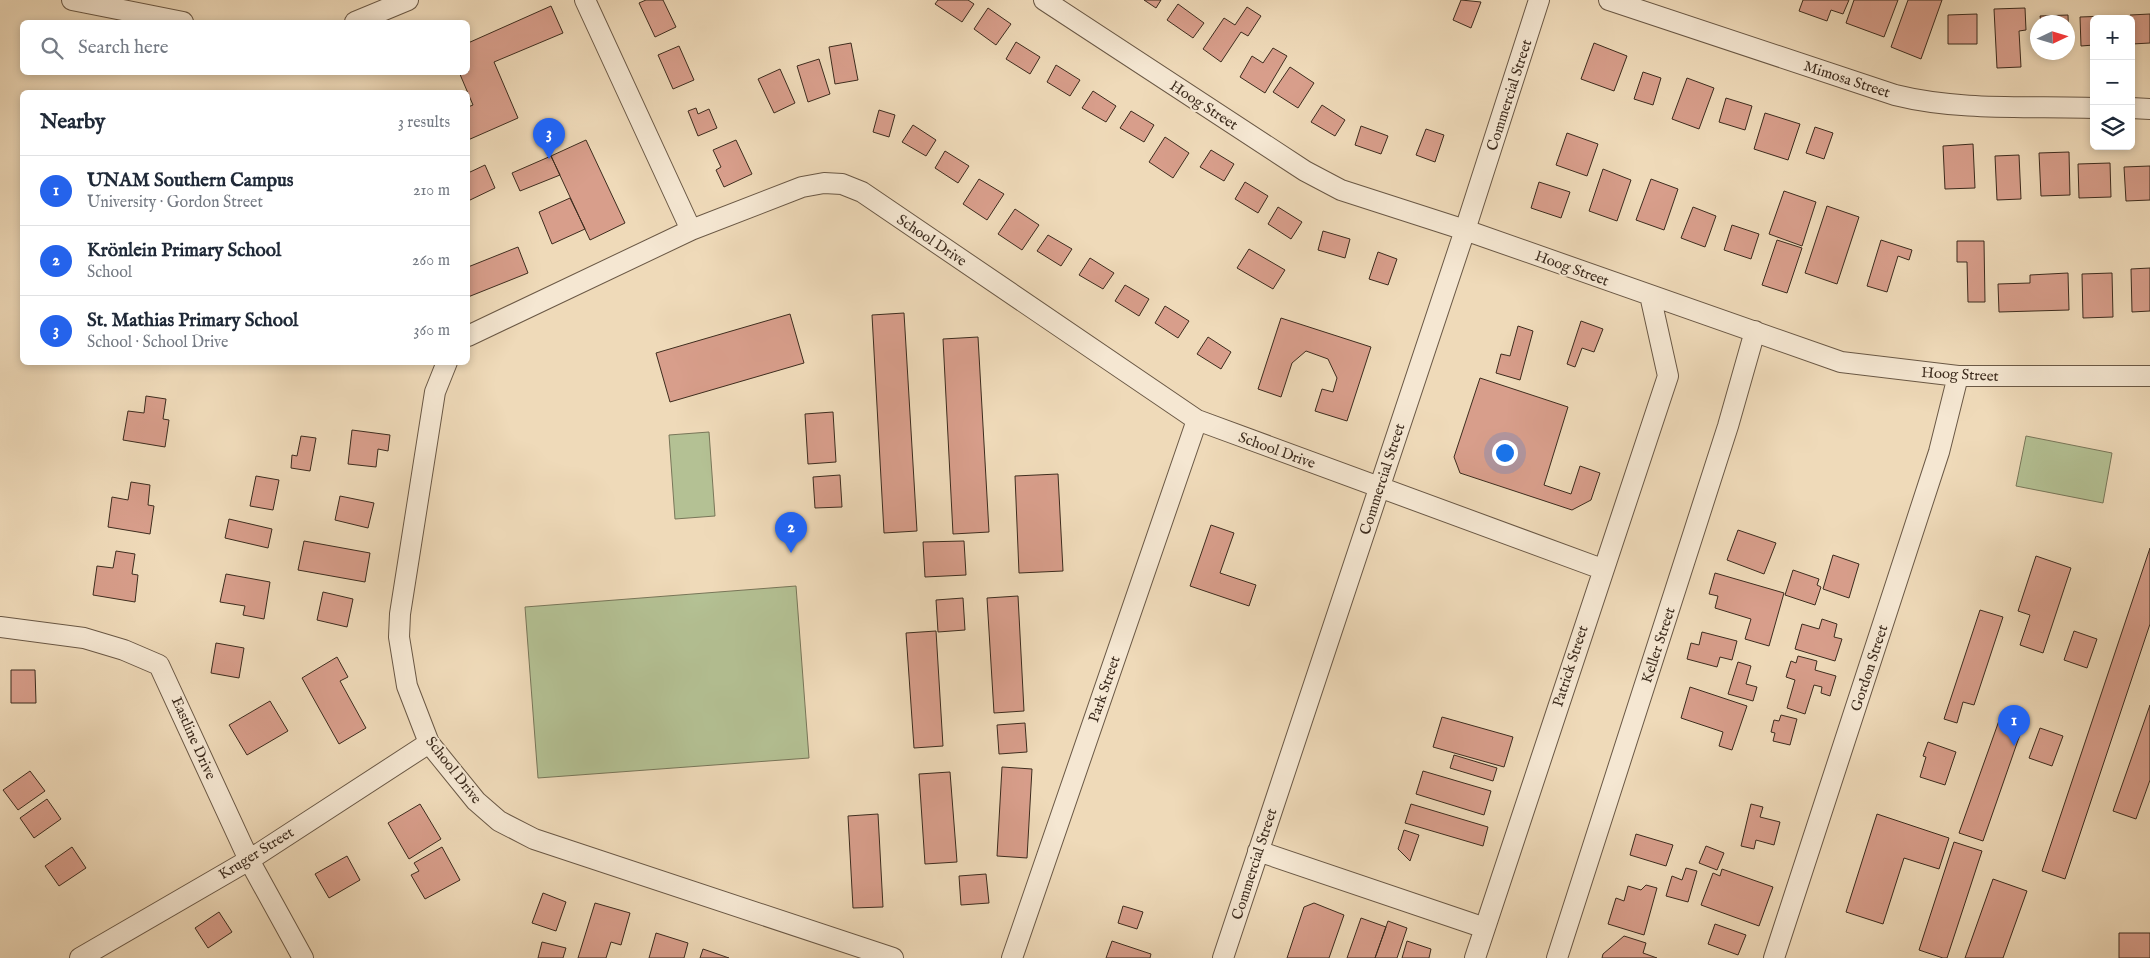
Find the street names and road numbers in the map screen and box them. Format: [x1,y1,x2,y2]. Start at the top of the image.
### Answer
street label: Commercial Street [1483,37,1536,153]
street label: Mimosa Street [1801,57,1893,102]
street label: Hoog Street [1166,76,1241,134]
street label: School Drive [893,210,970,271]
street label: Hoog Street [1532,246,1611,291]
street label: Hoog Street [1921,363,1999,386]
street label: Commercial Street [1356,421,1409,537]
street label: School Drive [1236,428,1318,473]
street label: Keller Street [1637,605,1680,686]
street label: Gordon Street [1847,622,1892,714]
street label: Patrick Street [1548,623,1593,709]
street label: Park Street [1084,653,1125,725]
street label: Eastline Drive [167,694,220,783]
street label: School Drive [421,733,486,808]
street label: Commercial Street [1228,806,1281,922]
street label: Kruger Street [215,823,297,884]

